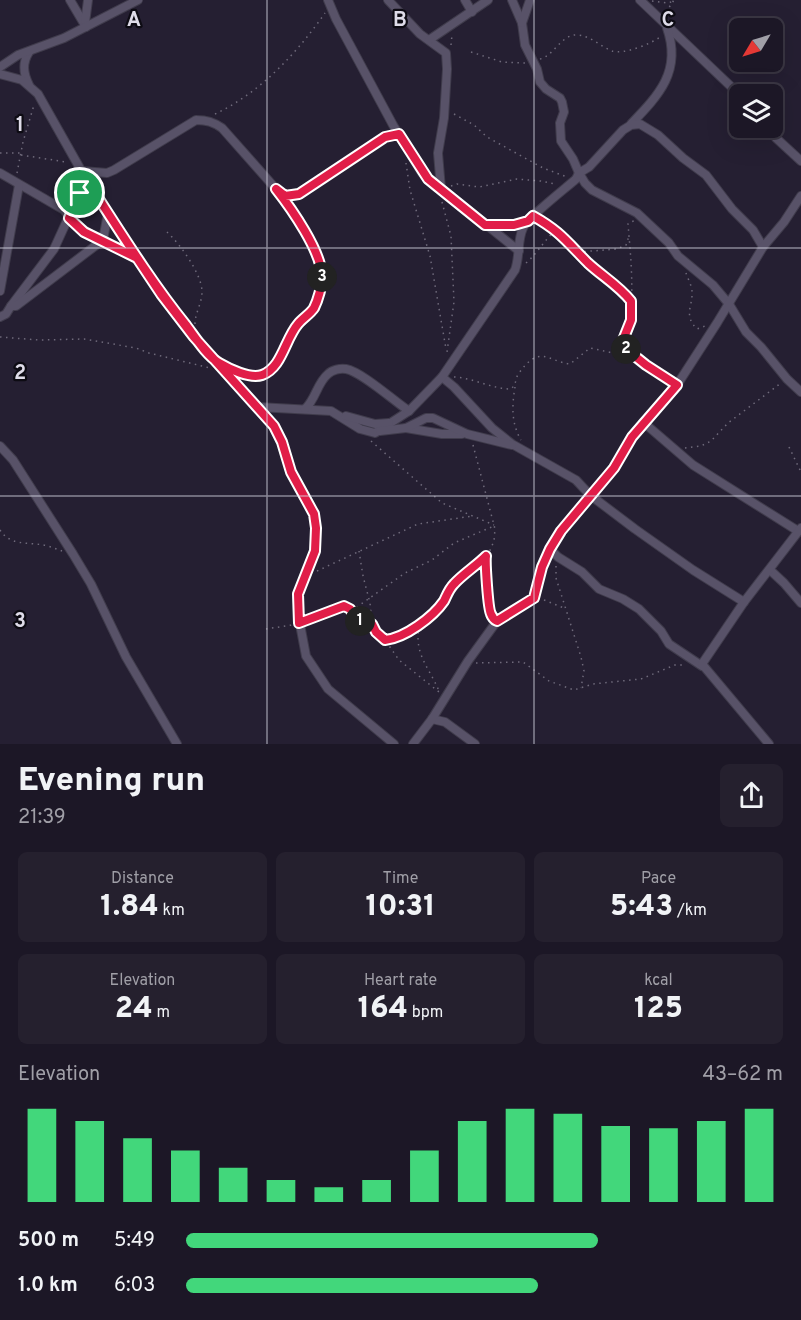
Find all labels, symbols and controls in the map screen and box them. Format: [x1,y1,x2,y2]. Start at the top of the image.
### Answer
text: A [127,8,141,34]
text: B [393,8,407,34]
text: C [662,8,674,34]
north arrow [729,18,783,72]
map controls [729,18,783,138]
button: layers [729,84,783,138]
text: 1 [16,113,24,139]
pin [54,167,105,218]
icon: arrive [63,176,96,209]
pin: 3 [307,262,337,292]
text: 3 [317,267,327,287]
pin: 2 [611,334,641,364]
text: 2 [621,339,631,359]
text: 2 [14,361,26,387]
pin: 1 [345,606,375,636]
text: 3 [14,609,26,635]
text: 1 [357,611,363,631]
text: Evening run [18,761,205,803]
button: share [720,764,783,827]
text: 21:39 [18,805,66,831]
text: Distance [111,869,174,889]
text: Time [383,869,418,889]
text: Pace [641,869,676,889]
text: 1.84 [100,889,159,926]
text: 10:31 [366,889,435,926]
text: 5:43 [610,889,673,926]
text: km [159,901,185,921]
text: /km [673,901,707,921]
text: Elevation [110,971,175,991]
text: Heart rate [364,971,437,991]
text: kcal [644,971,673,991]
text: 24 [115,991,153,1028]
text: 164 [358,991,408,1028]
text: 125 [634,991,683,1028]
text: m [153,1003,170,1023]
text: bpm [408,1003,443,1023]
text: Elevation [18,1062,100,1088]
text: 43–62 m [703,1062,783,1088]
text: 500 m [18,1228,79,1254]
text: 5:49 [114,1228,155,1254]
text: 1.0 km [18,1273,78,1299]
text: 6:03 [114,1273,155,1299]

